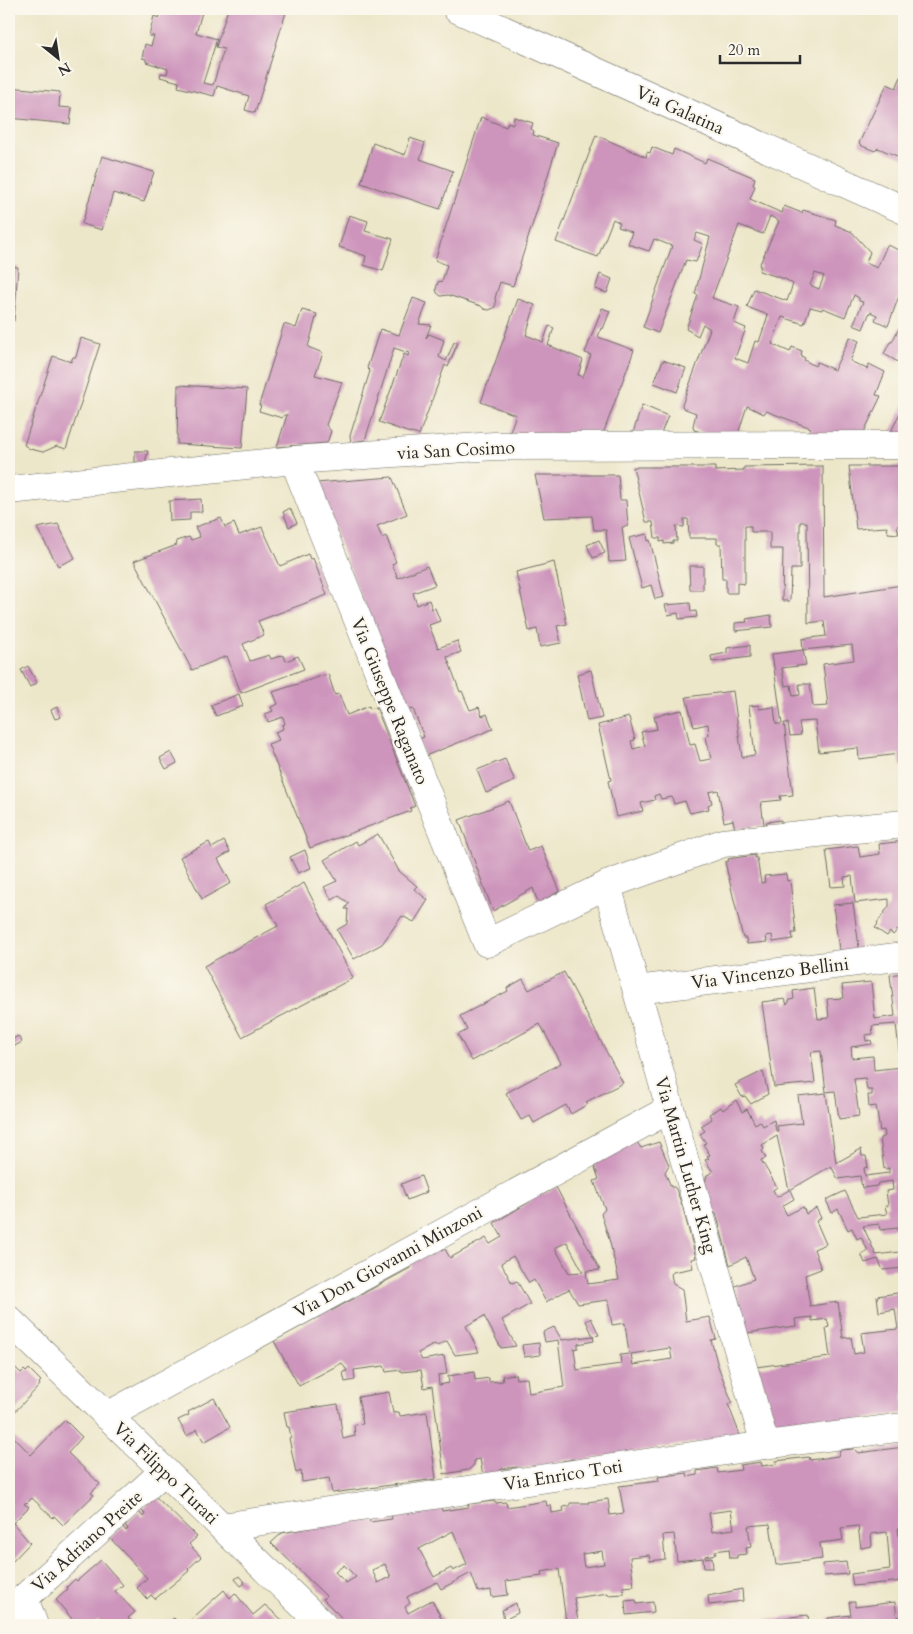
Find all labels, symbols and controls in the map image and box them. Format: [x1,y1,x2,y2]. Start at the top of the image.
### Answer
north arrow [32,32,82,82]
scale bar [720,32,800,64]
text: 20 m [728,40,760,60]
text: N [54,58,74,80]
street label: Via Galatina [632,80,728,141]
street label: via San Cosimo [396,435,516,466]
street label: Via Giuseppe Raganato [345,614,435,789]
street label: Via Vincenzo Bellini [690,951,850,996]
street label: Via Martin Luther King [648,1074,723,1257]
street label: Via Don Giovanni Minzoni [290,1200,487,1325]
street label: Via Filippo Turati [107,1417,224,1530]
street label: Via Enrico Toti [502,1454,624,1497]
street label: Via Adriano Preite [26,1485,148,1598]

